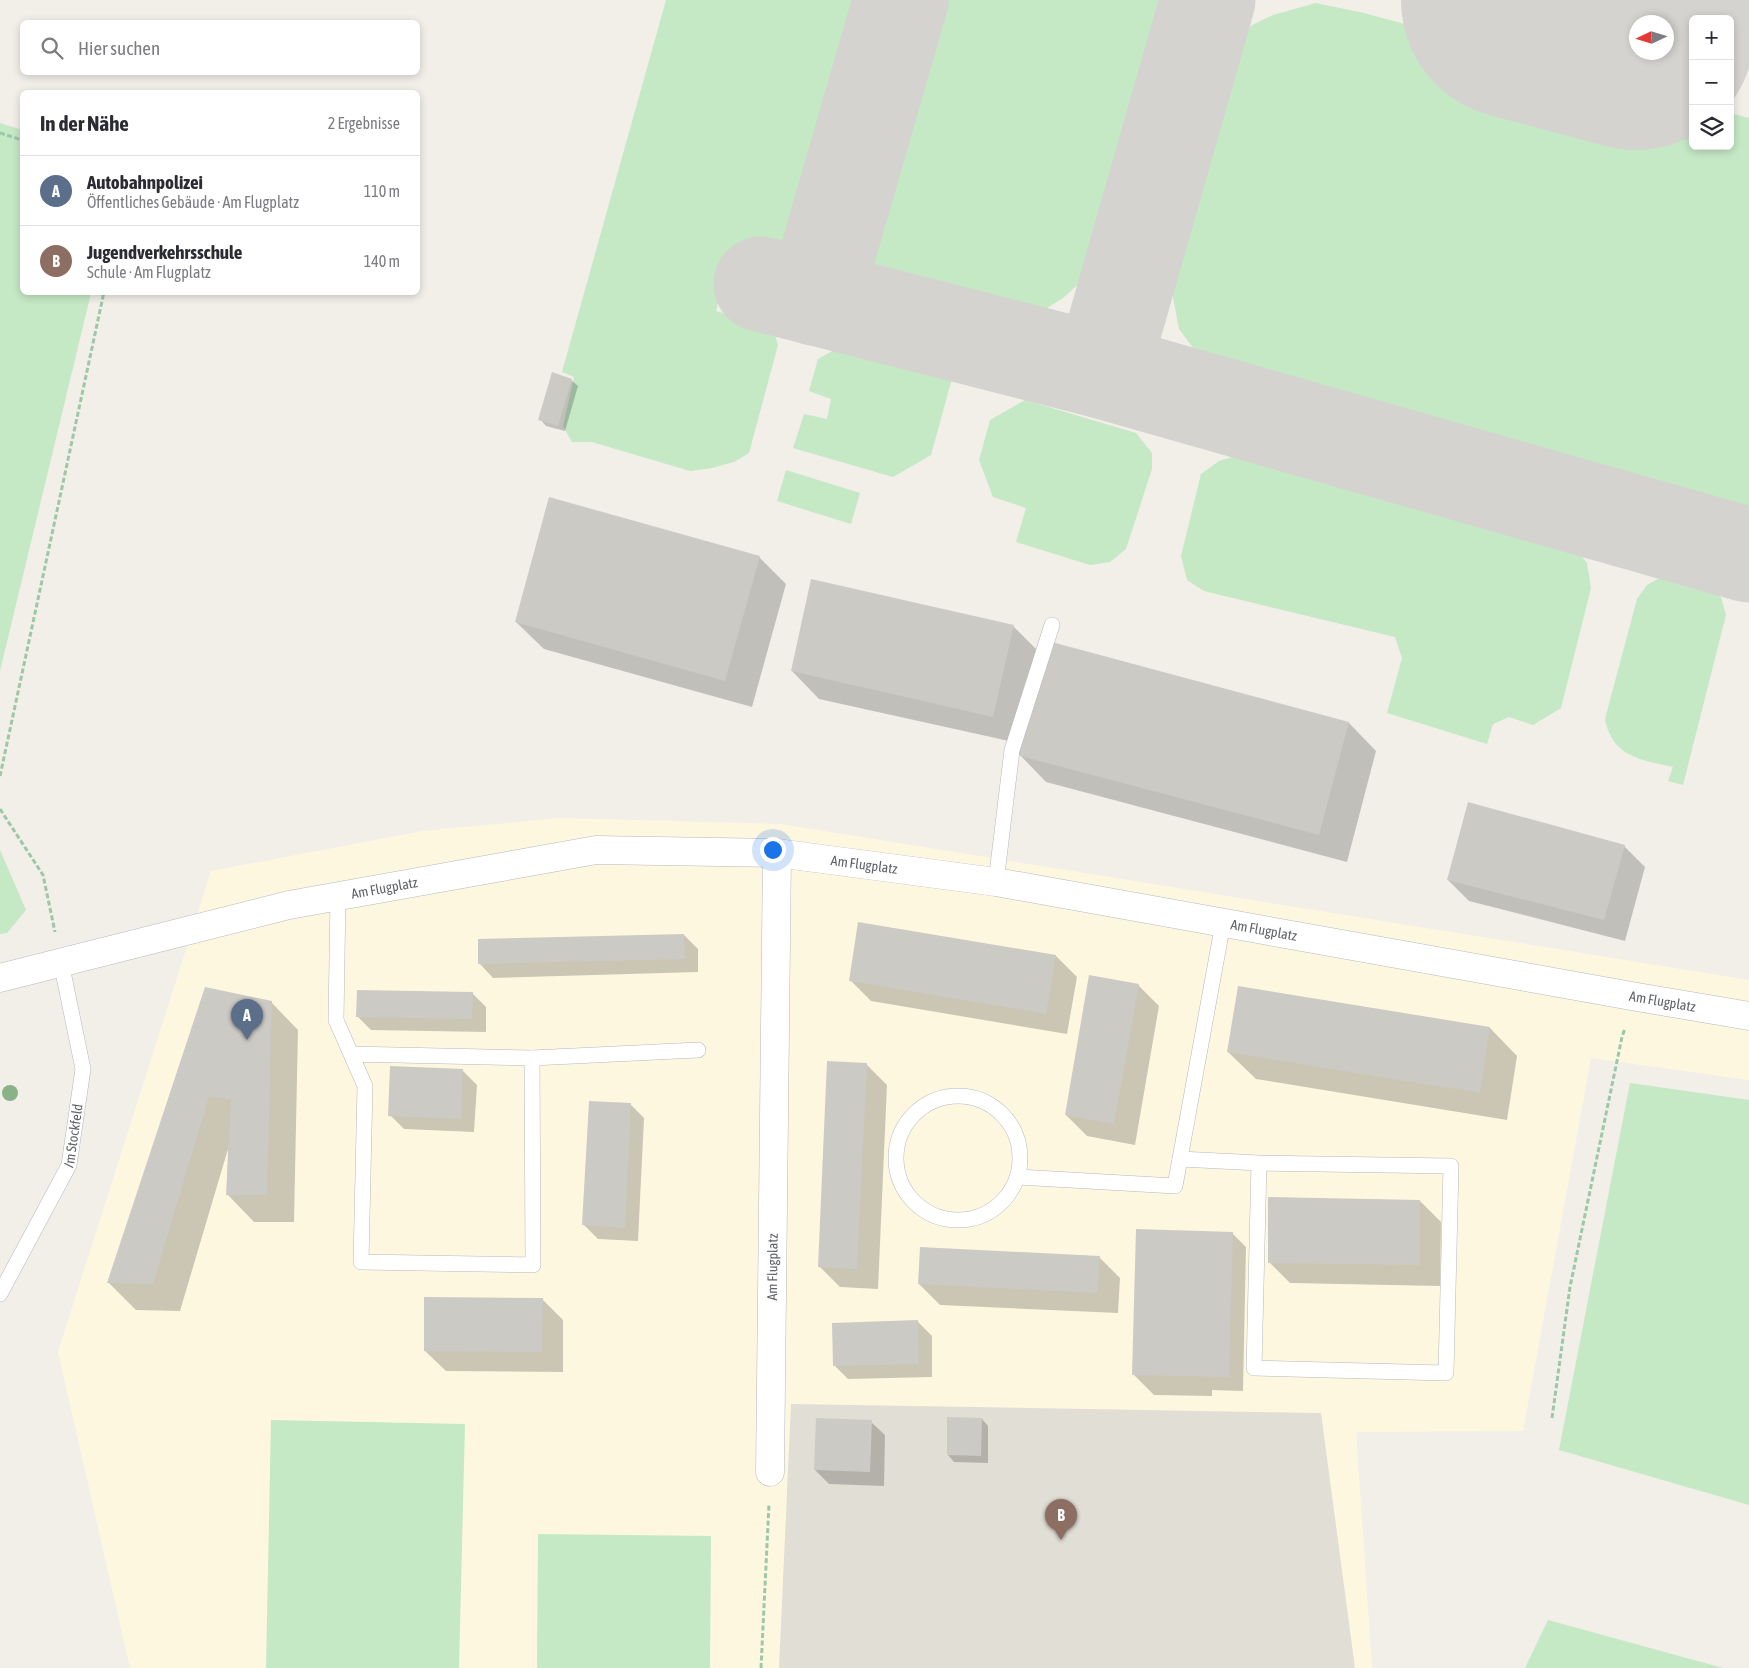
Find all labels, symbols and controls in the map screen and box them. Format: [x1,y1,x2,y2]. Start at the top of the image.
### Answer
north arrow [1629,15,1674,60]
map controls [1689,15,1734,150]
button: + [1689,15,1734,60]
search box [20,20,420,75]
icon: search [38,34,66,62]
text: Hier suchen [78,37,160,59]
button: − [1689,60,1734,105]
button: layers [1689,105,1734,150]
text: In der Nähe [40,111,129,135]
text: 2 Ergebnisse [328,114,400,132]
text: Autobahnpolizei [87,171,203,193]
text: A [52,182,60,200]
text: 110 m [364,182,400,200]
text: Öffentliches Gebäude · Am Flugplatz [87,193,299,211]
text: Jugendverkehrsschule [87,241,243,263]
text: B [52,252,60,270]
text: 140 m [364,252,400,270]
text: Schule · Am Flugplatz [87,263,211,281]
your location [760,837,786,863]
street label: Am Flugplatz [830,852,899,877]
street label: Am Flugplatz [350,874,419,902]
street label: Am Flugplatz [1229,916,1298,944]
street label: Am Flugplatz [1628,988,1697,1015]
pin: A [231,999,263,1040]
street label: Im Stockfeld [61,1103,86,1171]
street label: Am Flugplatz [764,1233,781,1301]
pin: B [1045,1499,1077,1540]

